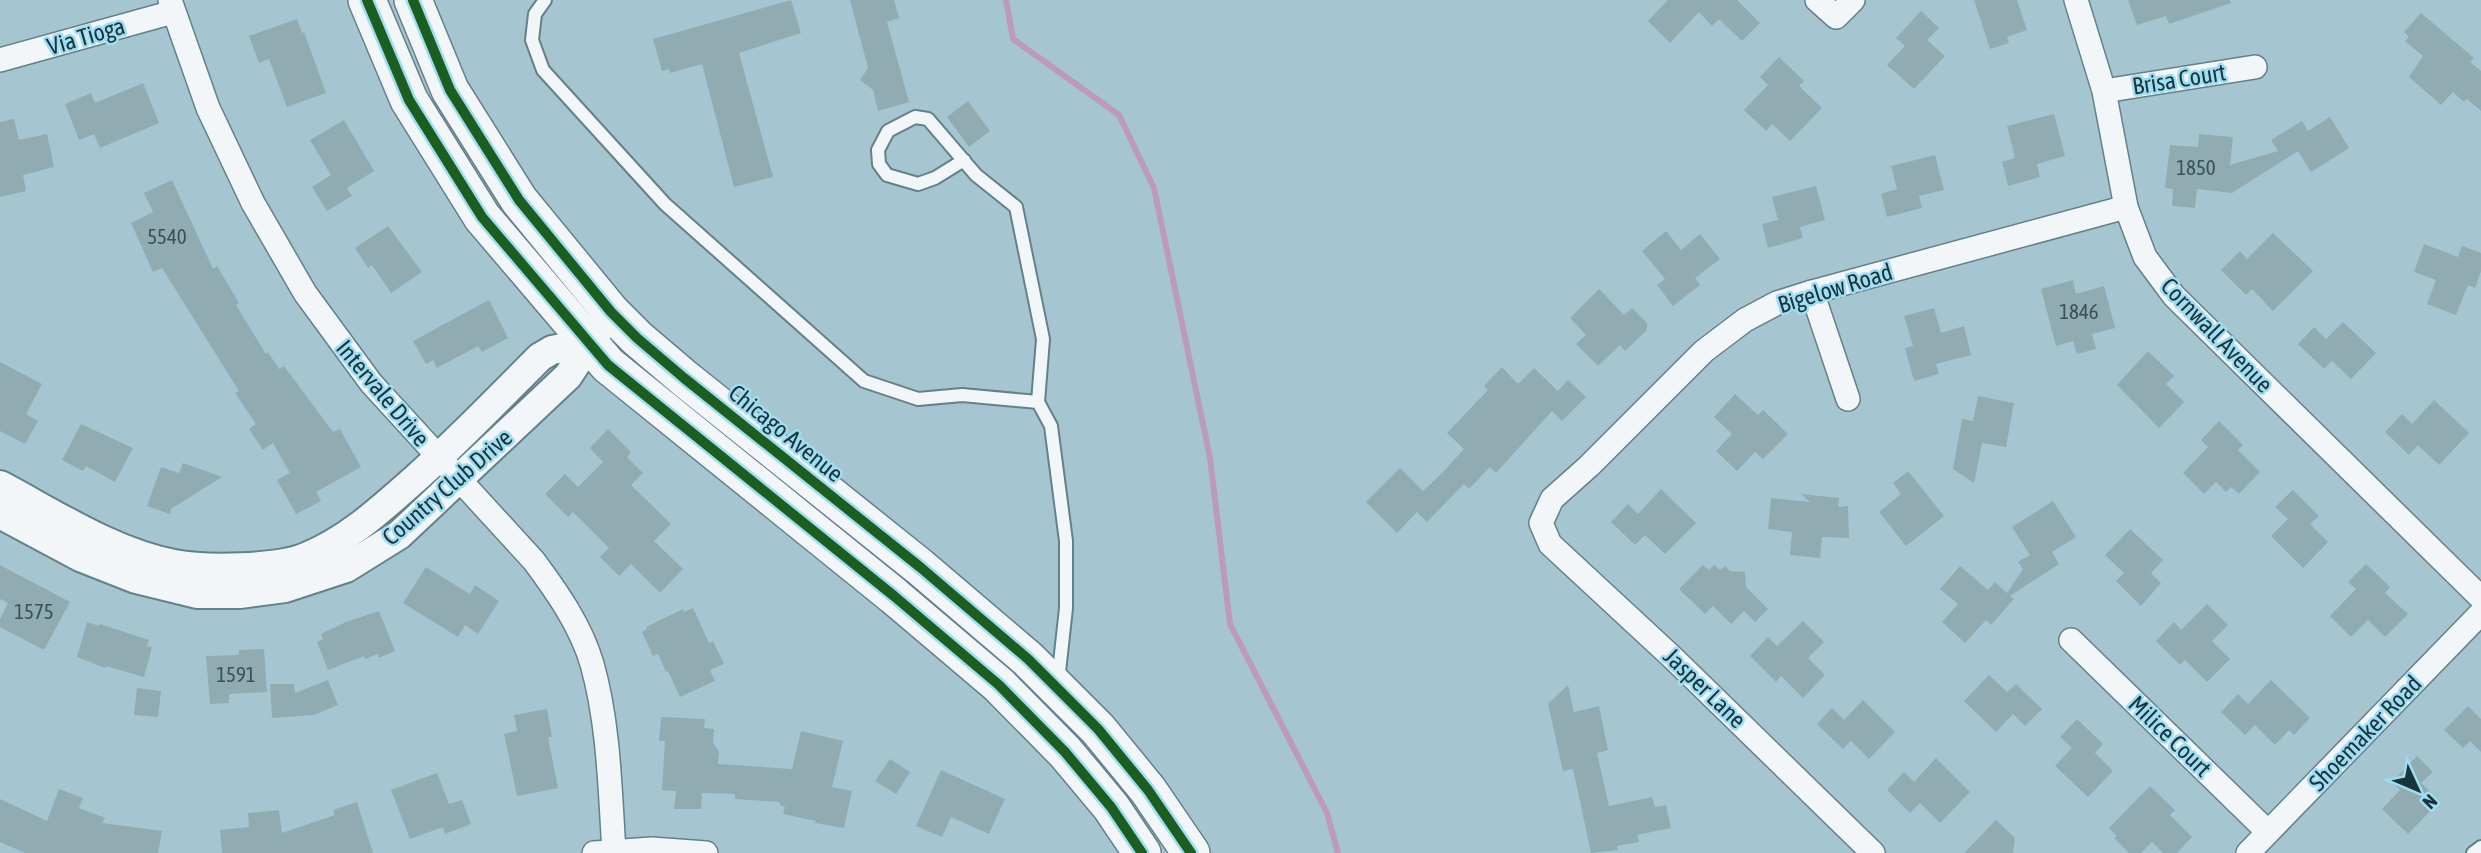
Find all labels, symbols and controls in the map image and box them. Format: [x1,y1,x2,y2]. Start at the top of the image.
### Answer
street label: Via Tioga [44,12,128,60]
street label: Brisa Court [2130,58,2228,100]
house number: 1850 [2176,155,2216,179]
house number: 5540 [147,224,187,248]
street label: Bigelow Road [1775,258,1895,318]
street label: Cornwall Avenue [2156,272,2278,398]
house number: 1846 [2059,299,2099,323]
street label: Intervale Drive [331,334,435,452]
street label: Chicago Avenue [724,379,848,487]
street label: Country Club Drive [377,424,517,550]
house number: 1575 [14,599,54,623]
street label: Jasper Lane [1659,643,1751,733]
house number: 1591 [216,662,256,686]
street label: Shoemaker Road [2303,670,2427,796]
street label: Milice Court [2123,690,2217,782]
north arrow [2383,755,2453,825]
text: N [2418,790,2442,813]

